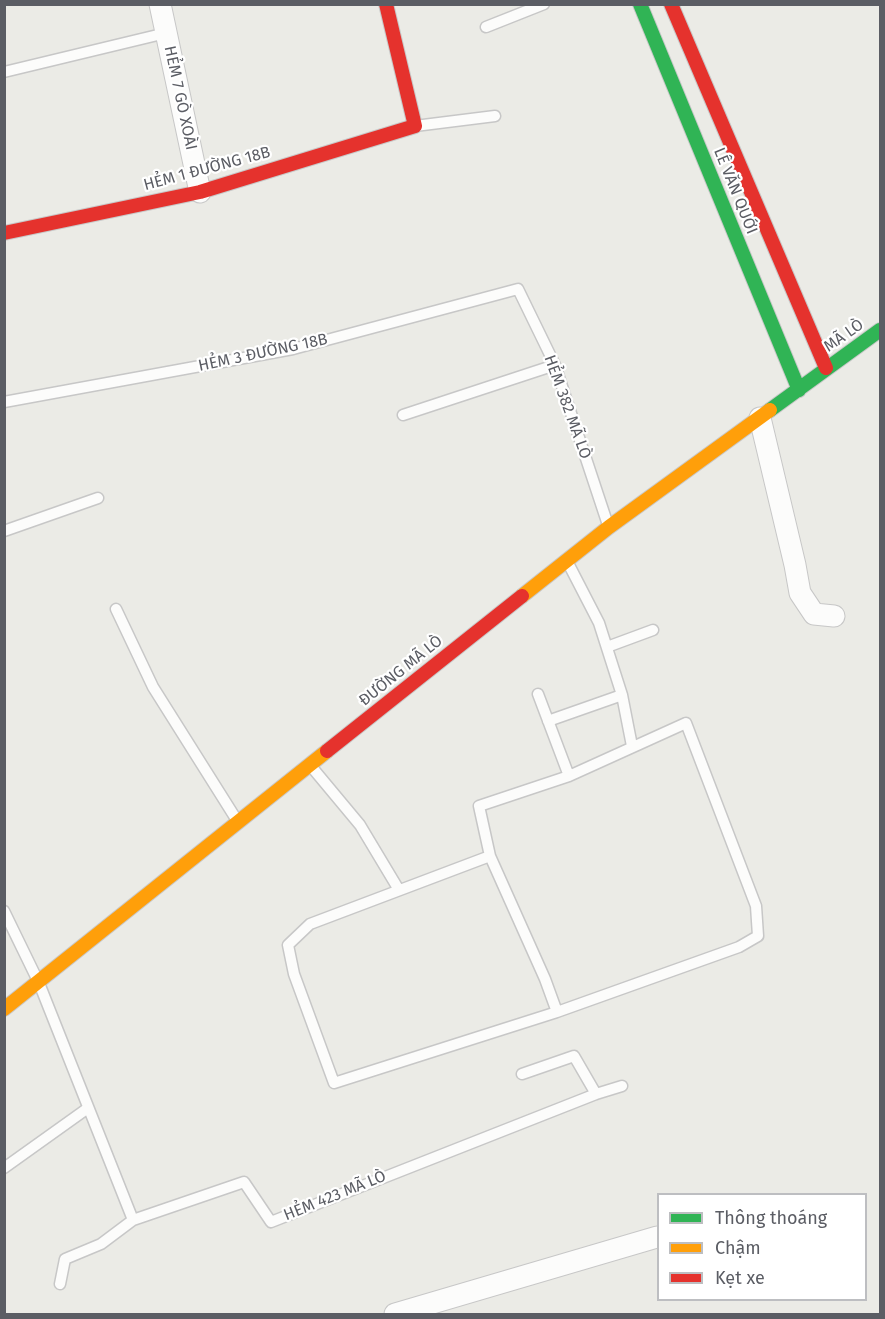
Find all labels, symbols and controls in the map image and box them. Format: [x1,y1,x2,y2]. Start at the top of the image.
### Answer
street label: HẺM 7 GÒ XOÀI [160,44,200,152]
street label: HẺM 1 ĐƯỜNG 18B [141,143,273,195]
street label: LÊ VĂN QUỚI [709,145,761,237]
street label: MÃ LÒ [820,315,868,357]
street label: HẺM 3 ĐƯỜNG 18B [197,330,329,376]
street label: HẺM 382 MÃ LÒ [539,352,595,462]
street label: ĐƯỜNG MÃ LÒ [355,631,447,711]
street label: HẺM 423 MÃ LÒ [281,1167,389,1225]
legend [657,1193,867,1301]
text: Thông thoáng [715,1207,827,1229]
text: Chậm [715,1237,761,1259]
text: Kẹt xe [715,1267,765,1289]

